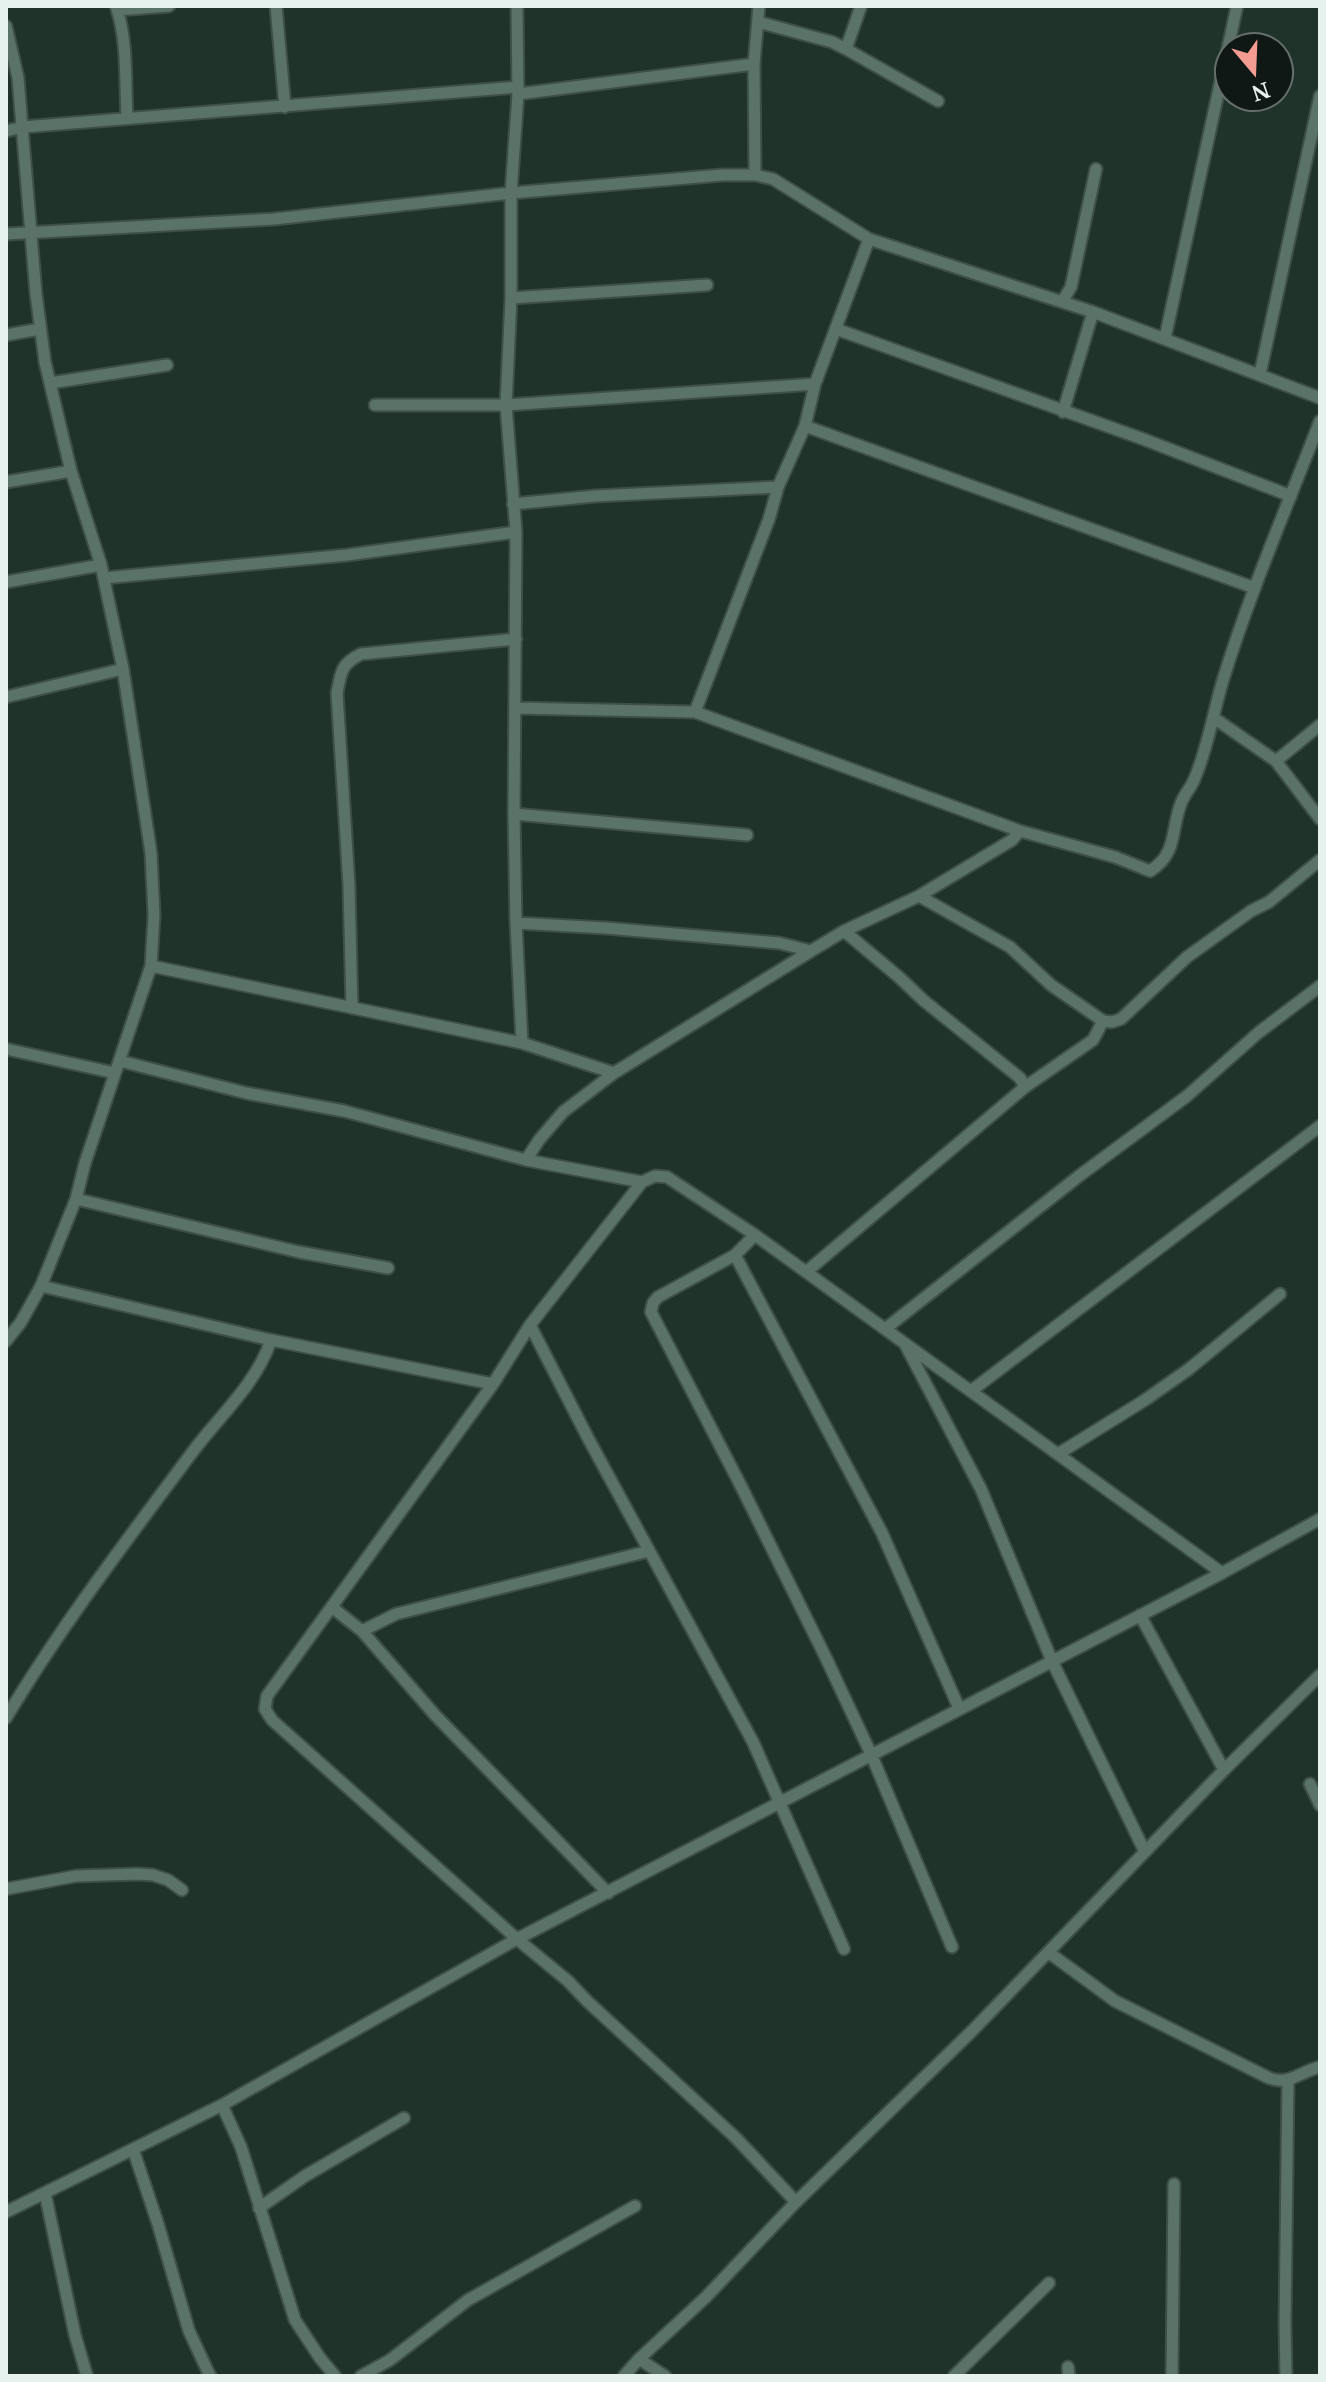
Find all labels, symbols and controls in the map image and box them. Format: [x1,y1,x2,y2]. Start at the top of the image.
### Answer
north arrow [1214,32,1294,112]
text: N [1248,76,1274,110]

